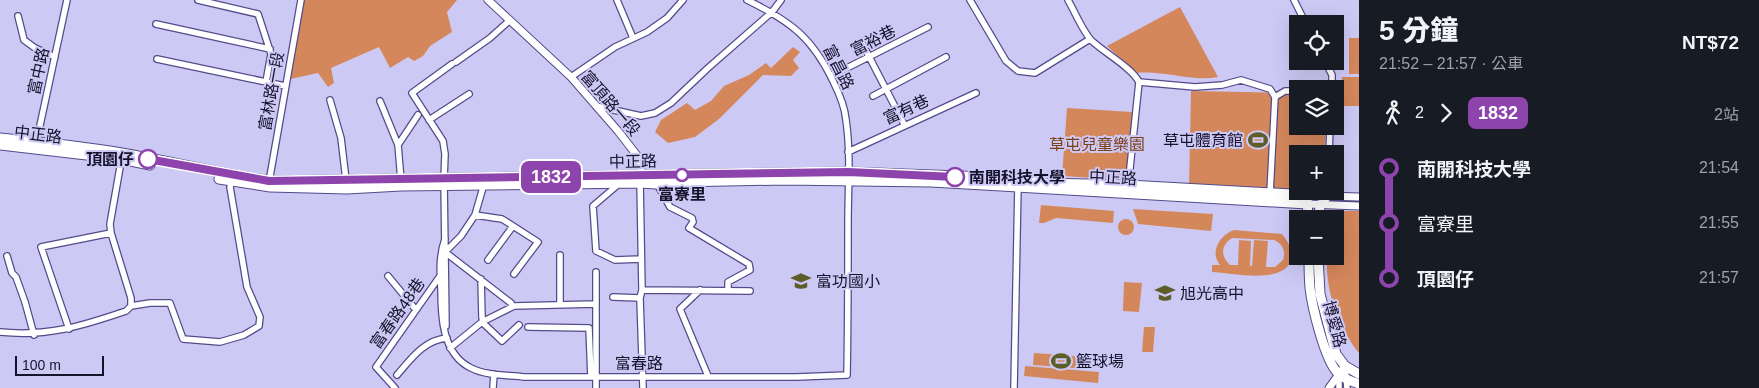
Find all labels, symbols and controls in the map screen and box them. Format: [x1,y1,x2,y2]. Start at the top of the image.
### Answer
map controls [1289,15,1344,265]
button: locate [1289,15,1344,70]
text: 5 分鐘 [1379,15,1458,46]
street label: 富裕巷 [848,22,898,59]
text: NT$72 [1682,32,1739,53]
street label: 富昌路 [820,42,857,92]
street label: 富中路 [25,46,52,96]
street label: 富林路一段 [256,50,287,132]
text: 21:52 – 21:57 · 公車 [1379,55,1523,72]
street label: 富頂路一段 [578,68,643,139]
button: layers [1289,80,1344,135]
street label: 富有巷 [881,92,932,127]
icon: walk [1379,99,1407,127]
icon: forward [1432,99,1460,127]
text: 1832 [1478,103,1518,123]
text: 2 [1415,104,1424,121]
text: 2站 [1714,106,1739,123]
street label: 中正路 [13,123,63,146]
sports icon: 草屯體育館 [1247,129,1269,151]
place label: 草屯體育館 [1163,132,1243,149]
park label: 草屯兒童樂園 [1049,136,1145,153]
button: + [1289,145,1344,200]
marker: 頂園仔 [138,149,158,169]
place label: 頂園仔 [86,151,134,168]
street label: 中正路 [609,153,657,170]
text: 南開科技大學 [1417,159,1531,180]
text: 21:54 [1699,159,1739,176]
line badge: 1832 [516,161,586,193]
text: 1832 [531,167,571,187]
marker: 南開科技大學 [945,167,965,187]
marker: 富寮里 [675,168,689,182]
street label: 中正路 [1089,168,1137,187]
place label: 南開科技大學 [969,169,1065,186]
place label: 富寮里 [658,186,706,203]
button: − [1289,210,1344,265]
text: 富寮里 [1417,214,1474,235]
text: 21:55 [1699,214,1739,231]
text: 頂園仔 [1417,269,1474,290]
text: 21:57 [1699,269,1739,286]
school or university icon: 富功國小 [790,270,812,292]
place label: 富功國小 [816,273,880,290]
street label: 富春路48巷 [367,275,428,352]
school or university icon: 旭光高中 [1154,282,1176,304]
place label: 旭光高中 [1180,285,1244,302]
street label: 博愛路 [1320,299,1349,350]
sports icon: 籃球場 [1050,350,1072,372]
place label: 籃球場 [1076,352,1124,370]
scale bar [15,353,104,376]
street label: 富春路 [615,355,663,372]
text: 100 m [22,357,61,373]

